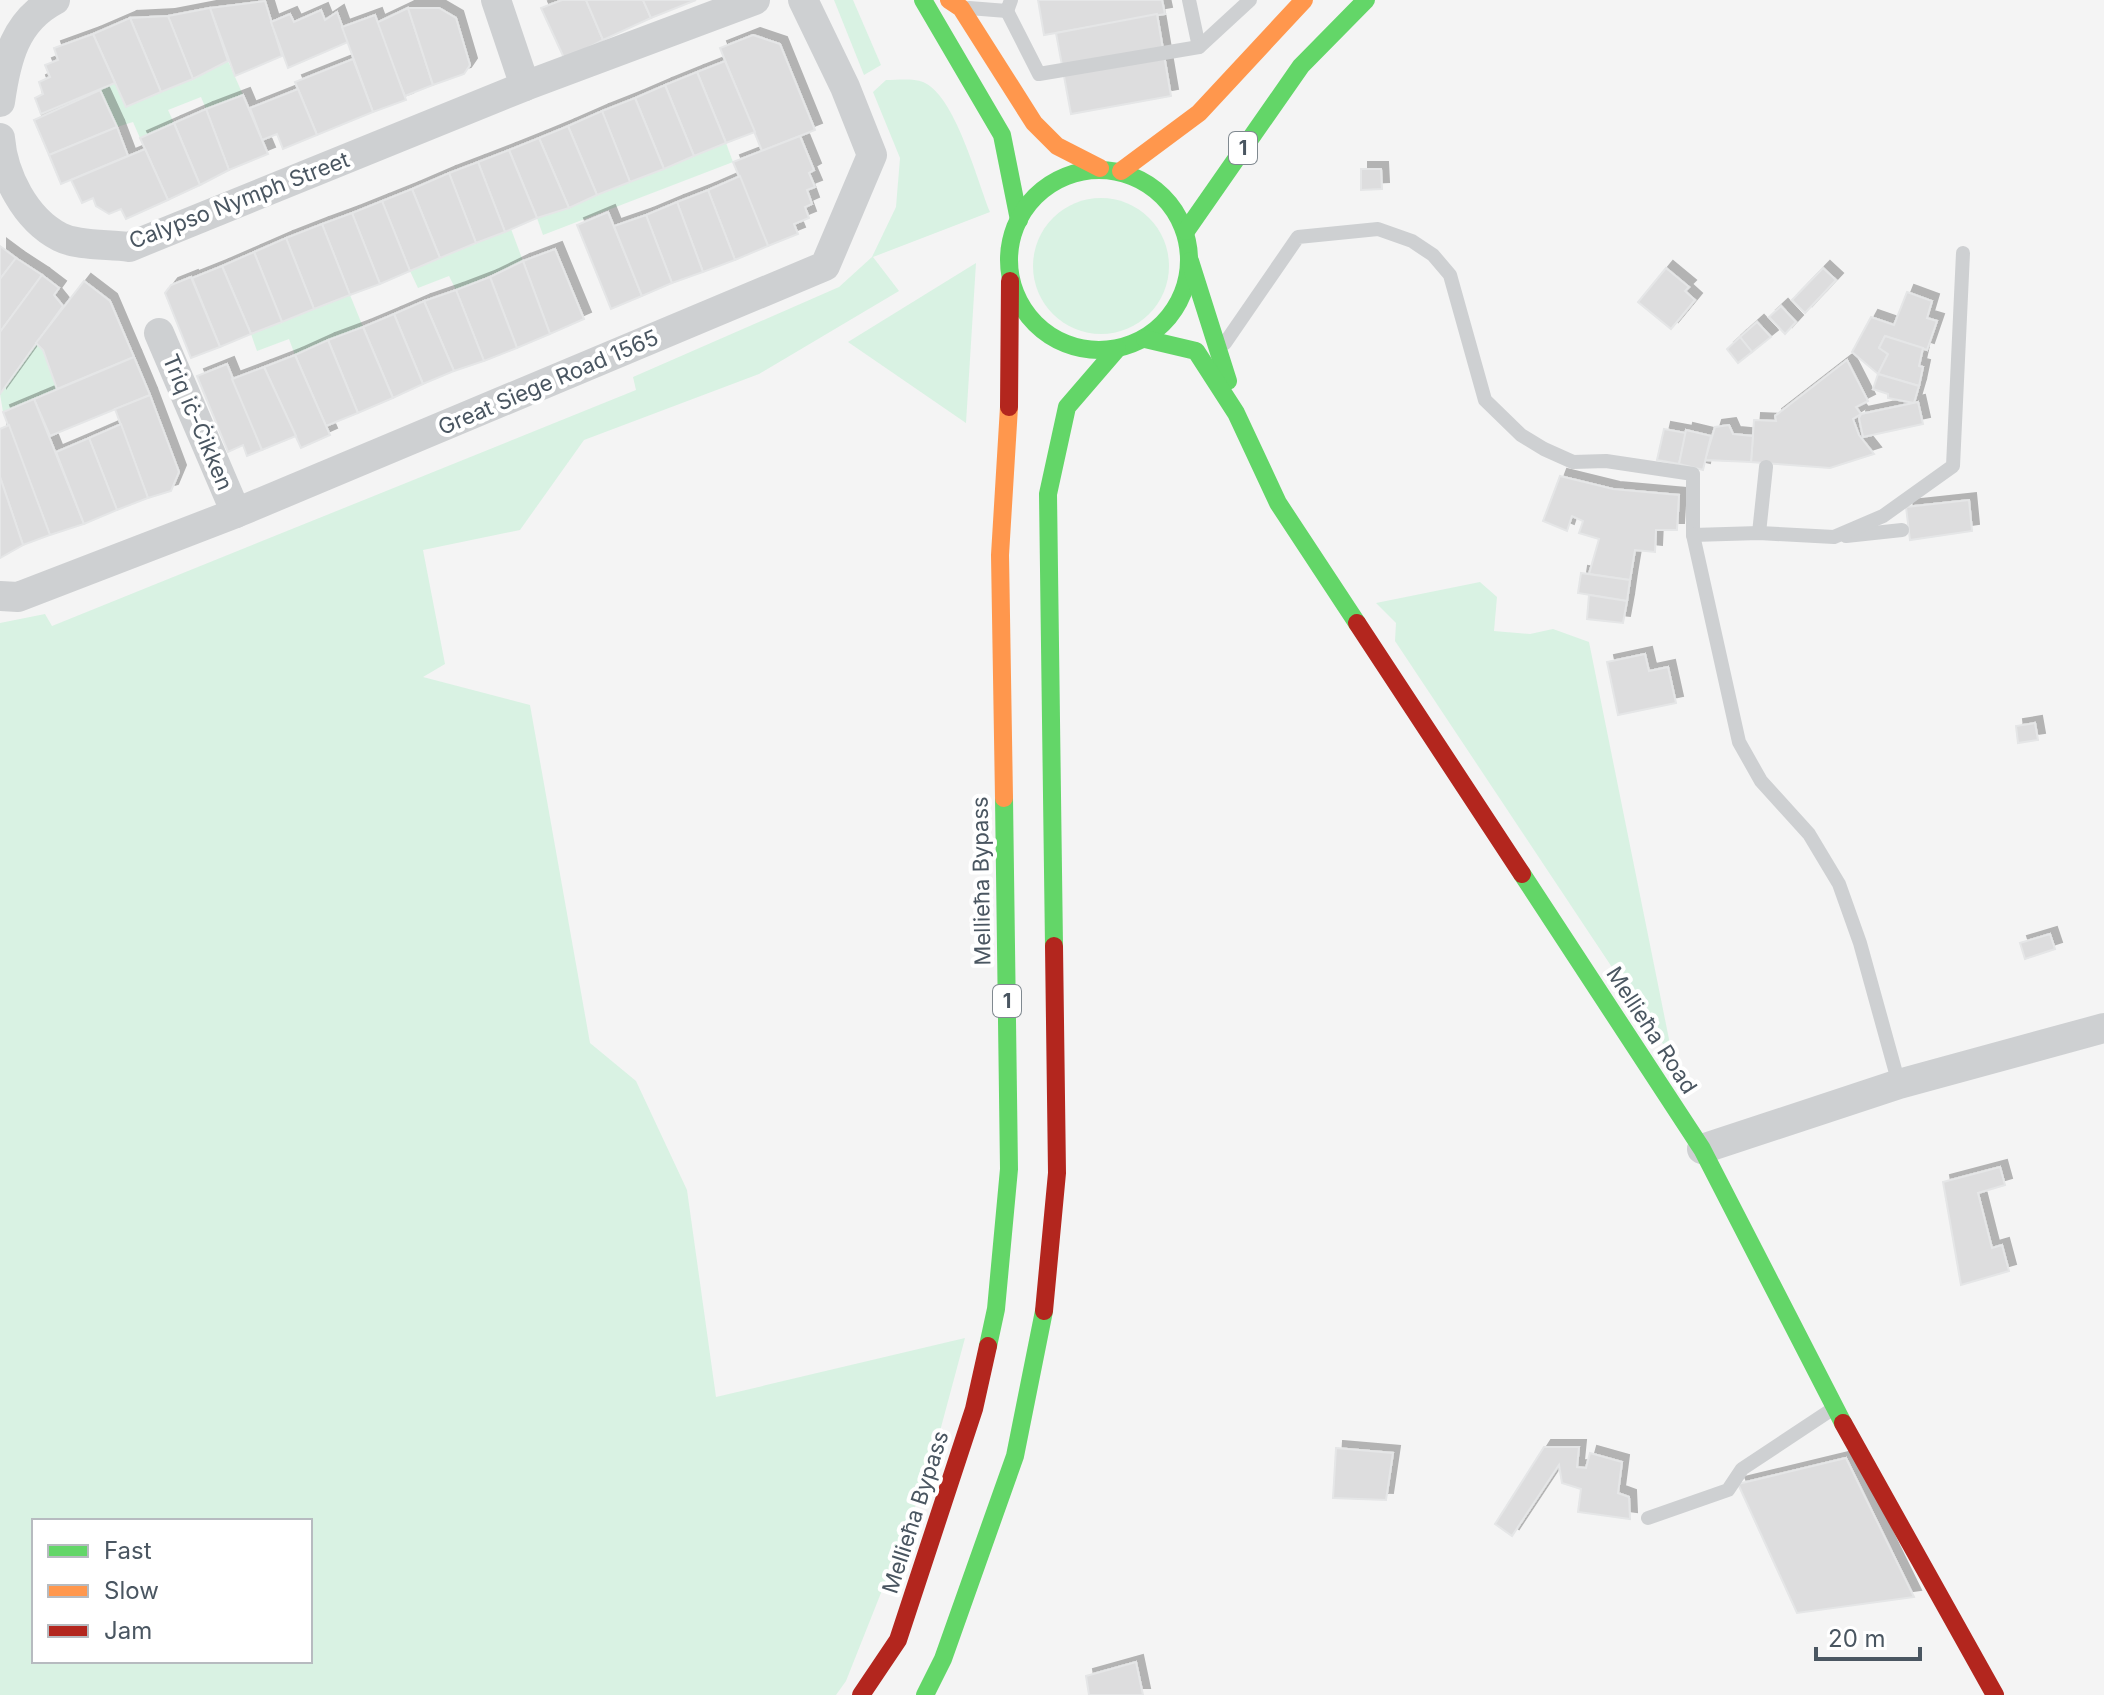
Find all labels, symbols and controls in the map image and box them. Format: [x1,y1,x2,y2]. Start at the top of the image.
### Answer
road number: 1 [1229,132,1257,164]
street label: Calypso Nymph Street [125,146,353,254]
street label: Great Siege Road 1565 [434,324,662,440]
street label: Triq iċ-Ċikken [158,350,238,494]
street label: Mellieħa Bypass [967,796,995,966]
street label: Mellieħa Road [1601,962,1703,1098]
road number: 1 [993,985,1021,1017]
street label: Mellieħa Bypass [877,1428,953,1596]
legend [32,1519,312,1663]
text: Fast [104,1536,152,1565]
text: Slow [104,1576,159,1605]
scale bar [1816,1611,1920,1661]
text: Jam [104,1616,152,1645]
text: 20 m [1828,1624,1886,1653]

